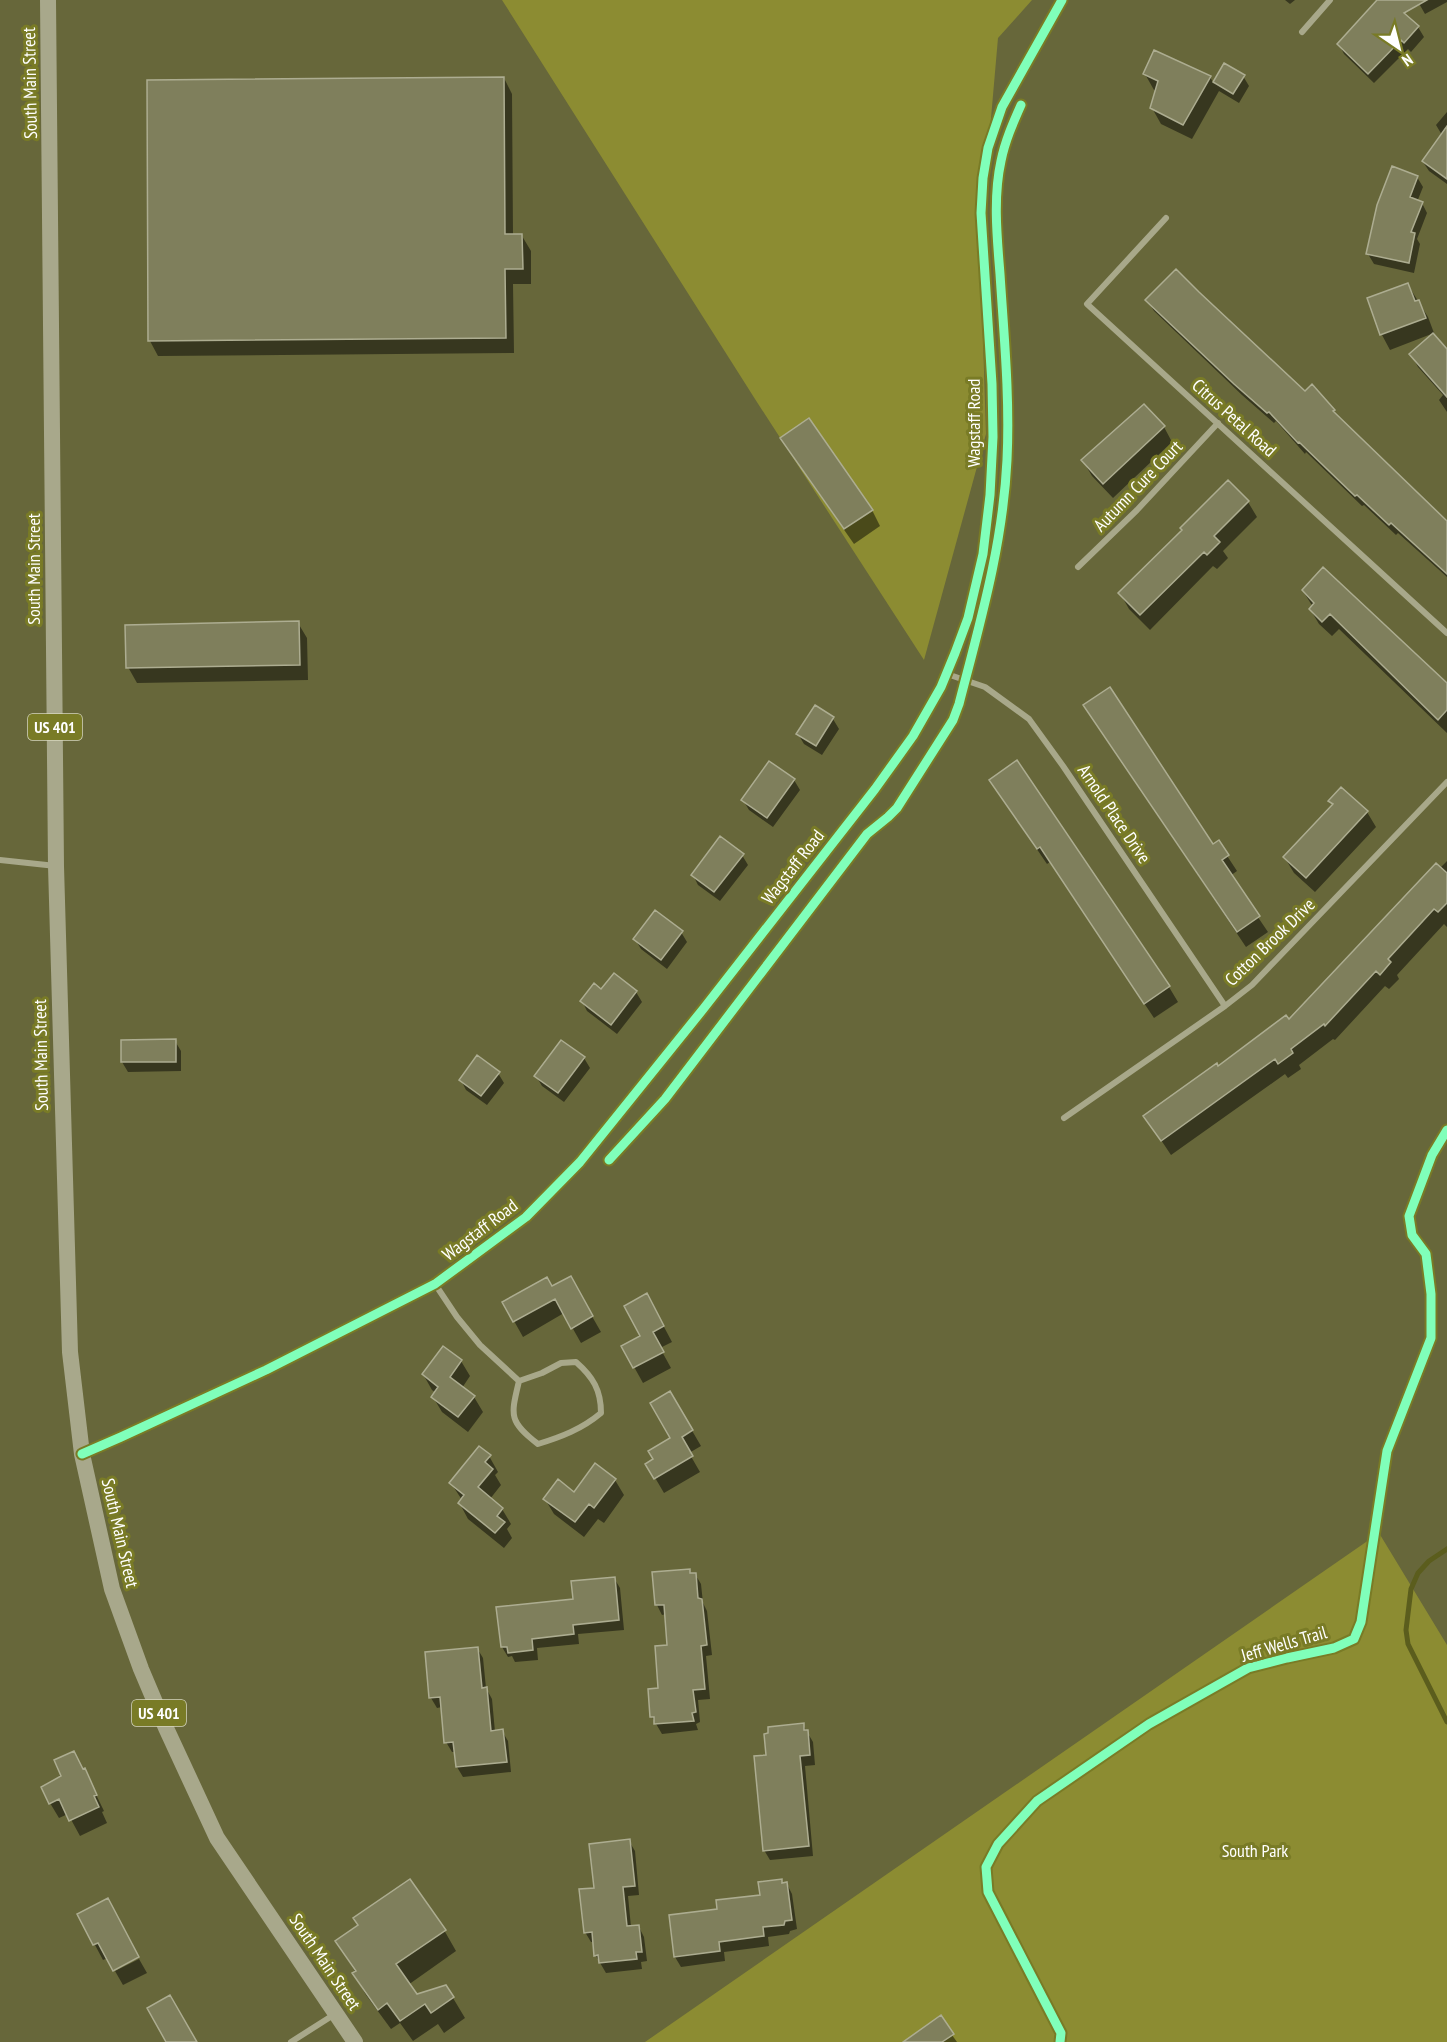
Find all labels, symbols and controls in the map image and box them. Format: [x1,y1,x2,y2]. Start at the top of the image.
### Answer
north arrow [1369,18,1429,78]
street label: South Main Street [17,27,42,139]
text: N [1398,50,1417,71]
street label: Citrus Petal Road [1187,374,1281,462]
street label: Wagstaff Road [962,379,985,467]
street label: Autumn Cure Court [1088,435,1187,536]
street label: South Main Street [22,513,45,625]
road number: US 401 [28,714,82,740]
street label: Arnold Place Drive [1073,760,1156,868]
street label: Wagstaff Road [756,825,829,909]
street label: Cotton Brook Drive [1220,893,1320,990]
street label: South Main Street [28,999,53,1111]
street label: Wagstaff Road [437,1194,522,1265]
street label: South Main Street [97,1476,144,1590]
street label: Jeff Wells Trail [1237,1620,1330,1667]
road number: US 401 [132,1700,186,1726]
park label: South Park [1222,1839,1288,1862]
street label: South Main Street [285,1909,366,2014]

